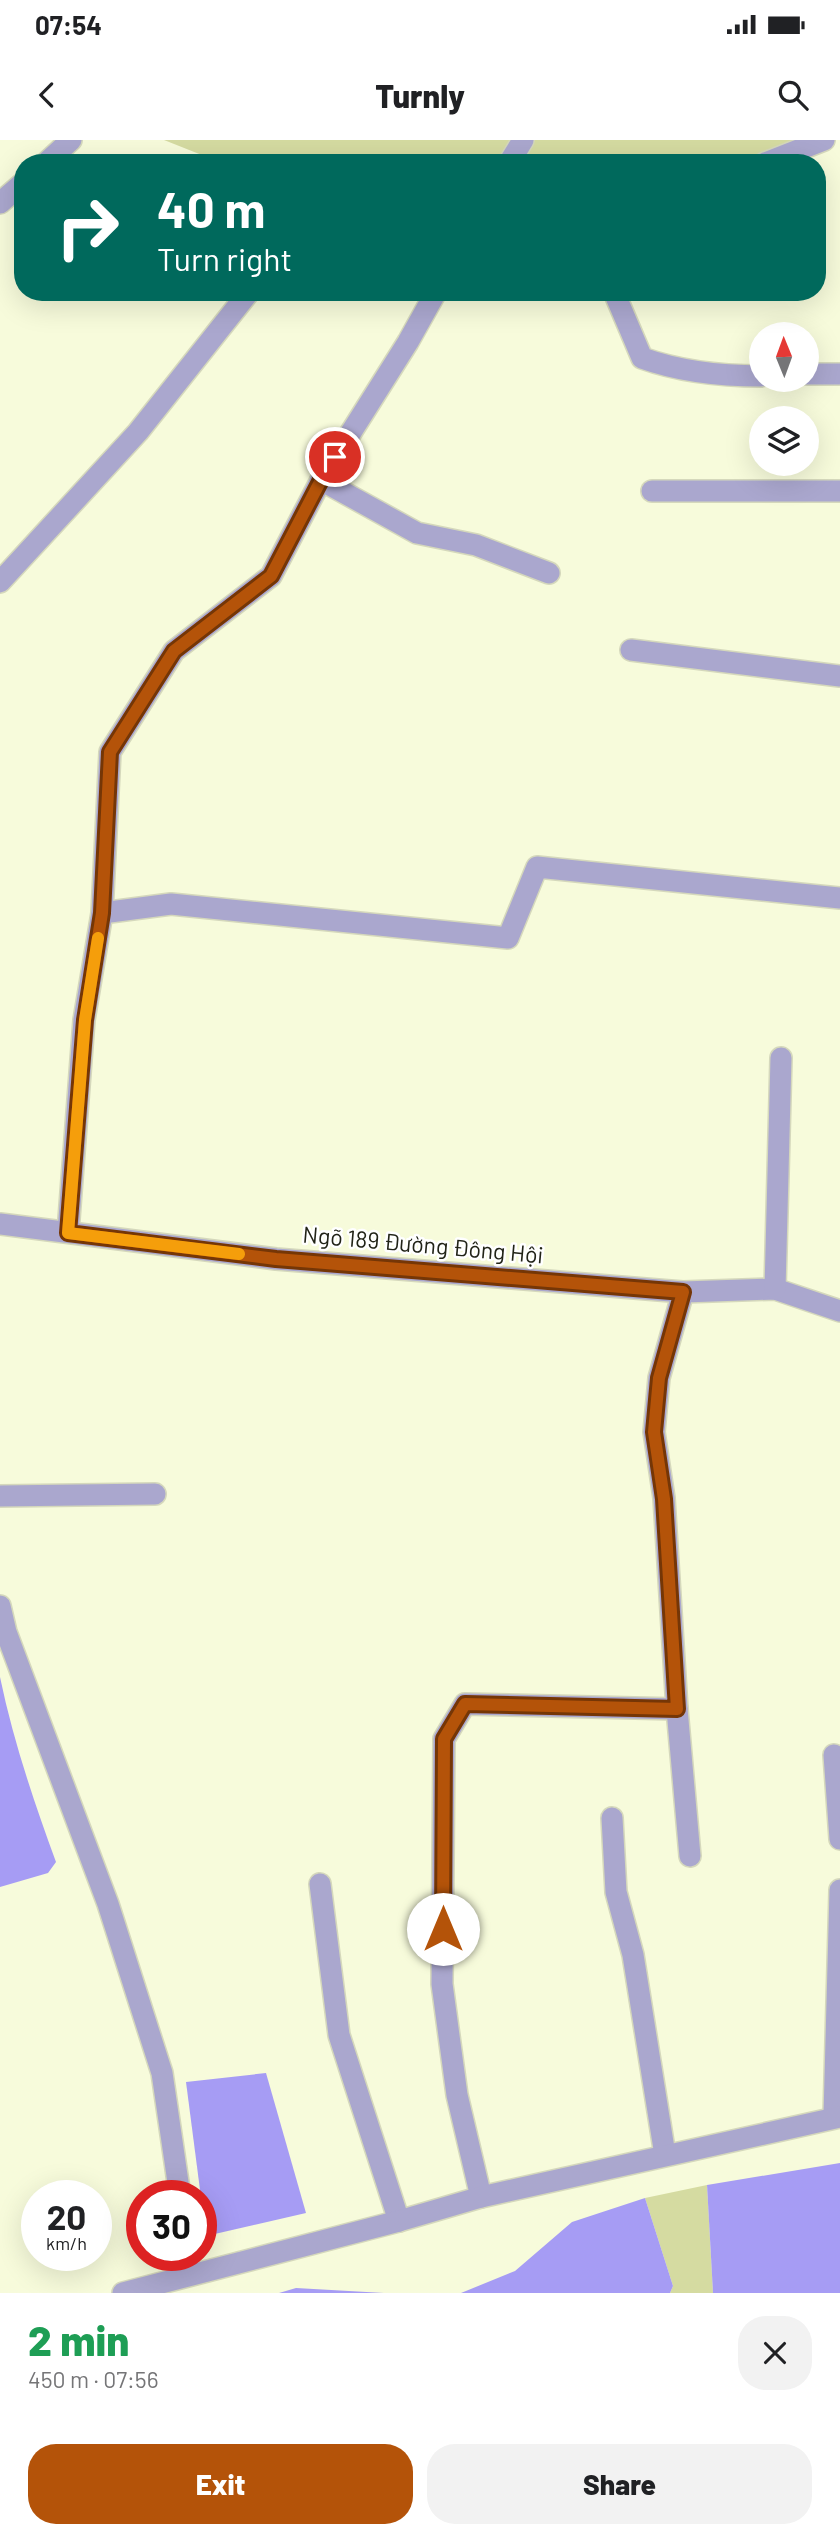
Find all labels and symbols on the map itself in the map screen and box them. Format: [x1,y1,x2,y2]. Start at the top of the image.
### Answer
north arrow [749,322,819,392]
pin [305,427,365,487]
street label: Ngõ 189 Đường Đông Hội [302,1220,545,1268]
position arrow [406,1892,480,1966]
speed limit sign: 30 [126,2180,217,2271]

